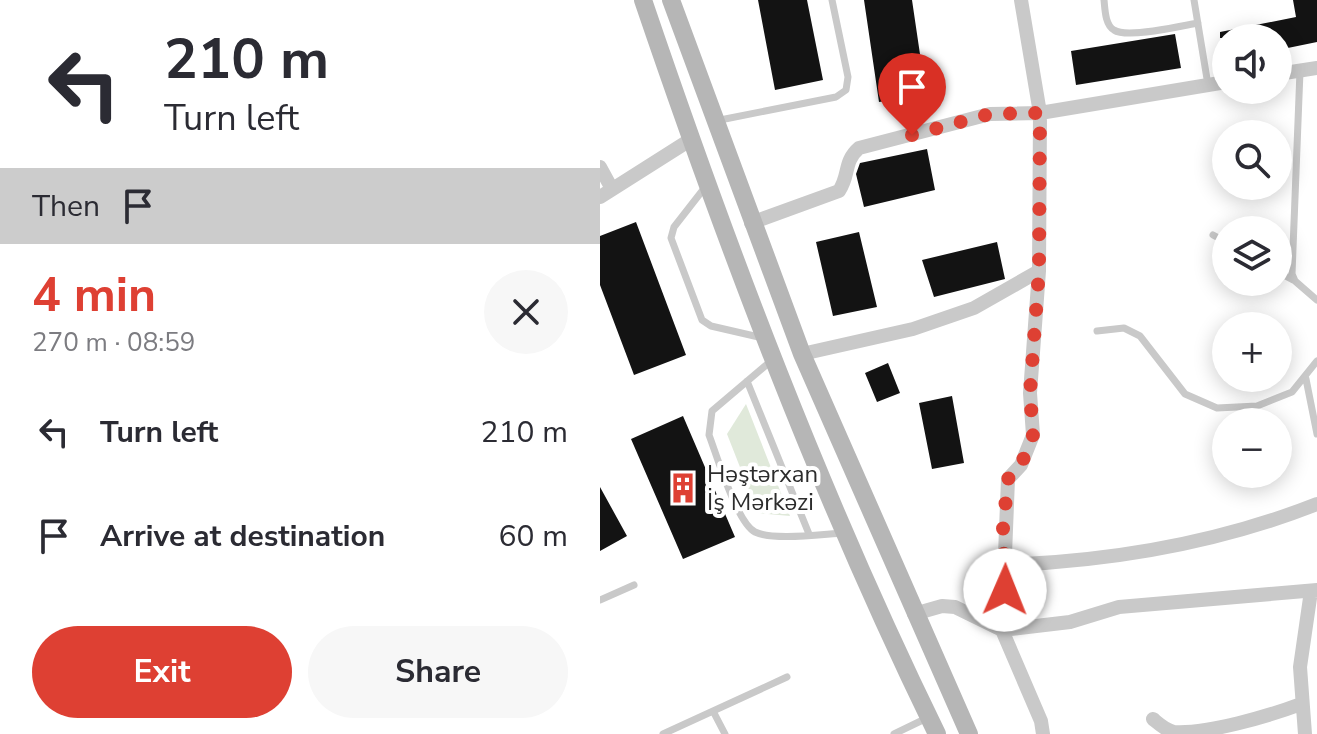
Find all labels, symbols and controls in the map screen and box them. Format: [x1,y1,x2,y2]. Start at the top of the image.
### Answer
text: 210 m [164,21,329,98]
map controls [1212,24,1292,488]
button: sound [1212,24,1292,104]
icon: left [32,32,136,136]
pin [878,53,946,135]
icon: arrive [890,65,934,109]
text: Turn left [164,94,299,143]
button: search [1212,120,1292,200]
icon: arrive [116,184,160,228]
text: Then [32,186,100,227]
button: layers [1212,216,1292,296]
text: 4 min [32,262,156,328]
button: close [484,270,568,354]
button: + [1212,312,1292,392]
text: 270 m · 08:59 [32,325,195,360]
button: − [1212,408,1292,488]
icon: left [32,410,76,454]
text: Turn left [100,412,218,453]
text: 210 m [481,412,568,453]
place label: Həştərxan İş Mərkəzi [707,458,818,518]
building icon: Həştərxan İş Mərkəzi [666,471,700,505]
icon: arrive [32,514,76,558]
text: Arrive at destination [100,516,385,557]
text: 60 m [499,516,568,557]
position arrow [963,548,1047,632]
button: Exit [32,626,292,718]
button: Share [308,626,568,718]

